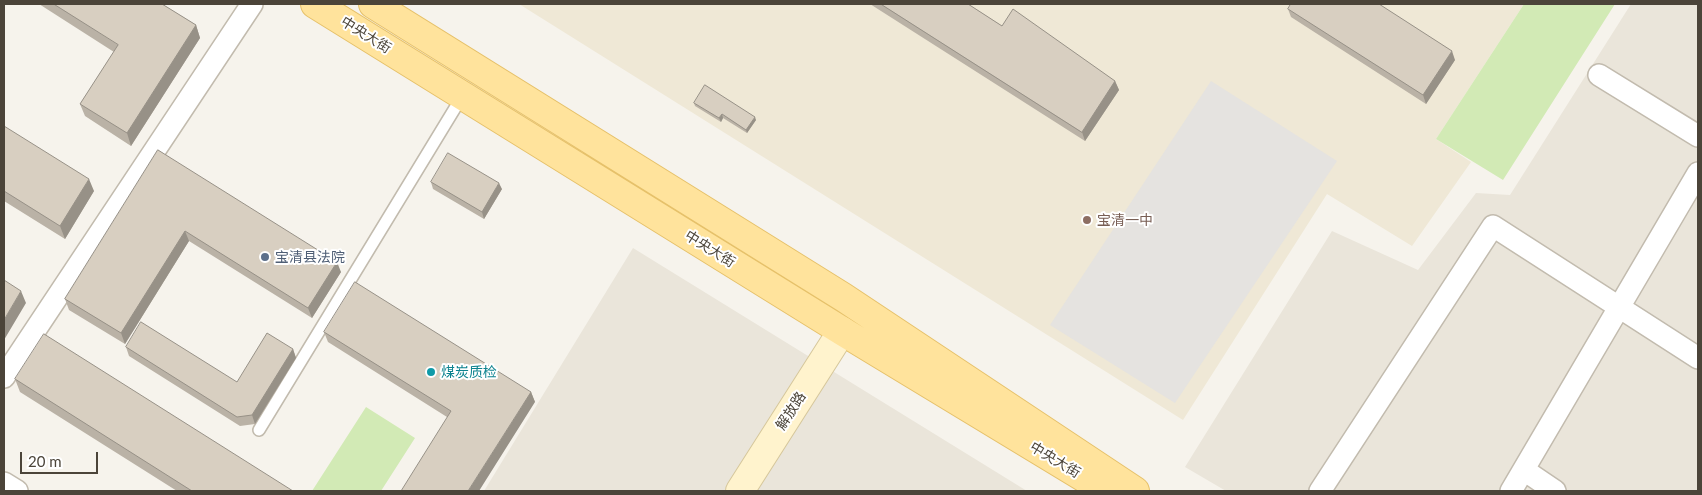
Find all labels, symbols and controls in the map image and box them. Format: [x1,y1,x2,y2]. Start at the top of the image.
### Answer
street label: 中央大街 [338,13,394,57]
place label: 宝清一中 [1097,212,1153,228]
marker: 宝清一中 [1081,214,1093,226]
street label: 中央大街 [682,227,738,271]
place label: 宝清县法院 [275,249,345,265]
marker: 宝清县法院 [259,251,271,263]
place label: 煤炭质检 [441,364,497,380]
marker: 煤炭质检 [425,366,437,378]
street label: 解放路 [773,389,809,433]
street label: 中央大街 [1027,438,1083,482]
scale bar [22,442,100,474]
text: 20 m [28,452,62,470]

